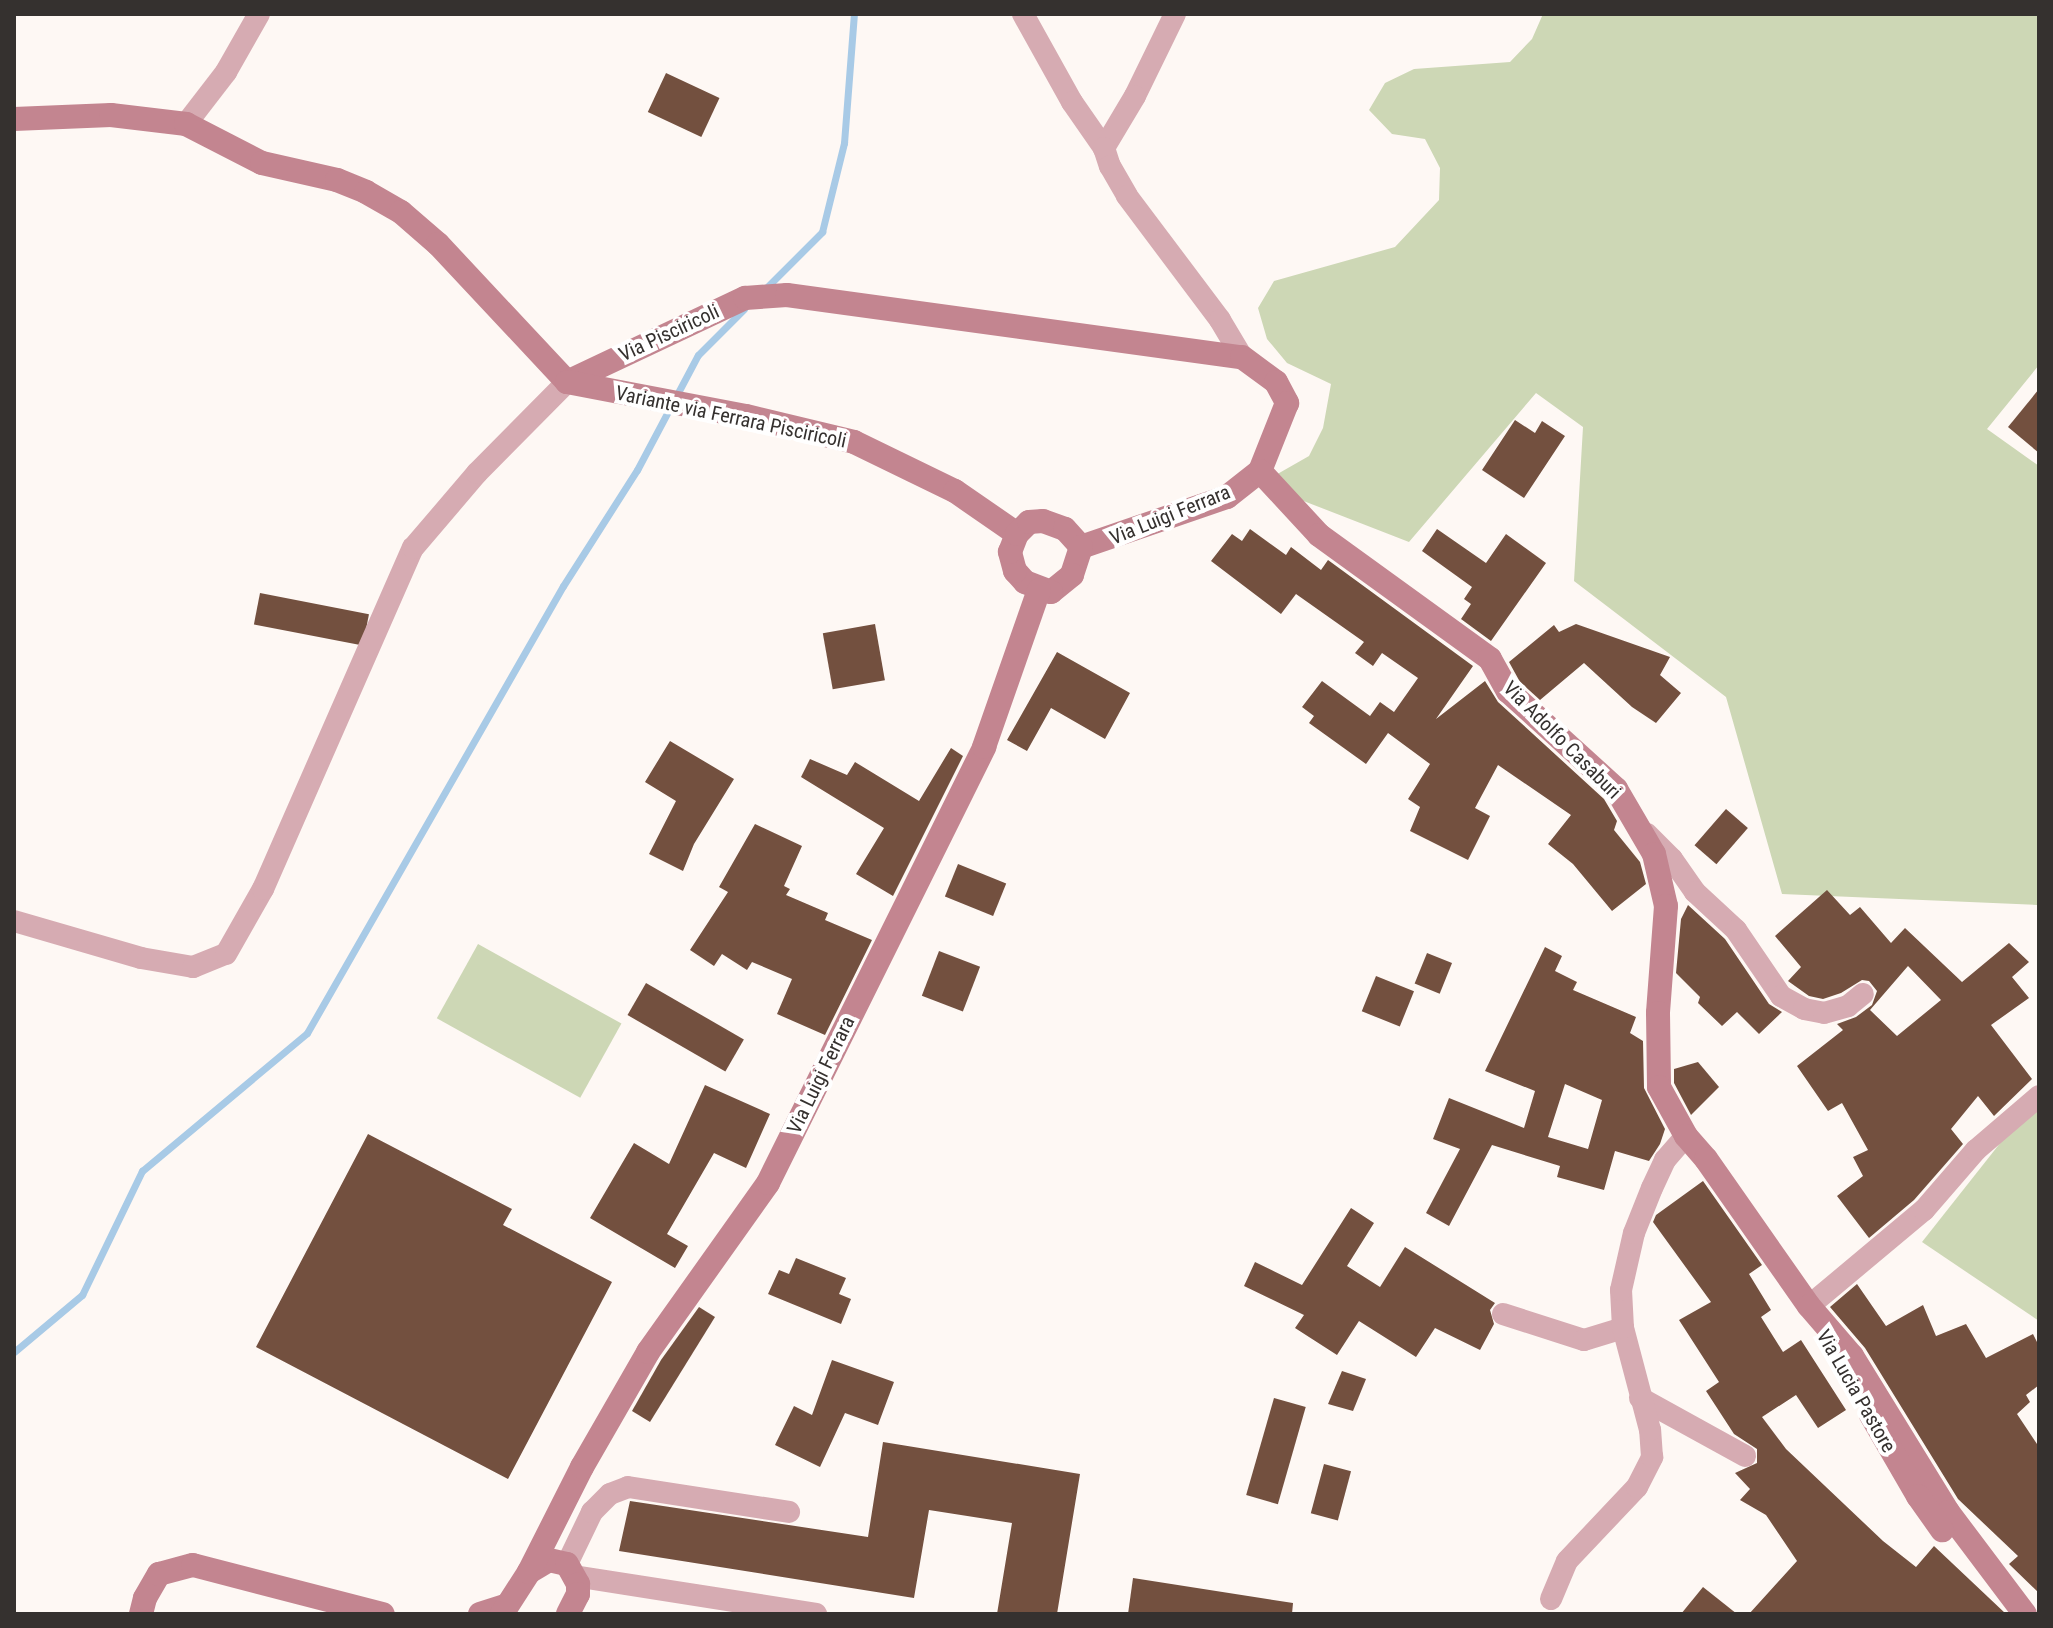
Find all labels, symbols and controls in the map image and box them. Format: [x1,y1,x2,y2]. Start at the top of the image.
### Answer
street label: Via Pisciricoli [615,299,723,367]
street label: Variante via Ferrara Pisciricoli [613,381,849,453]
street label: Via Luigi Ferrara [1106,480,1234,550]
street label: Via Adolfo Casaburi [1498,676,1626,804]
street label: Via Luigi Ferrara [782,1012,860,1138]
street label: Via Lucia Pastore [1811,1325,1901,1457]

